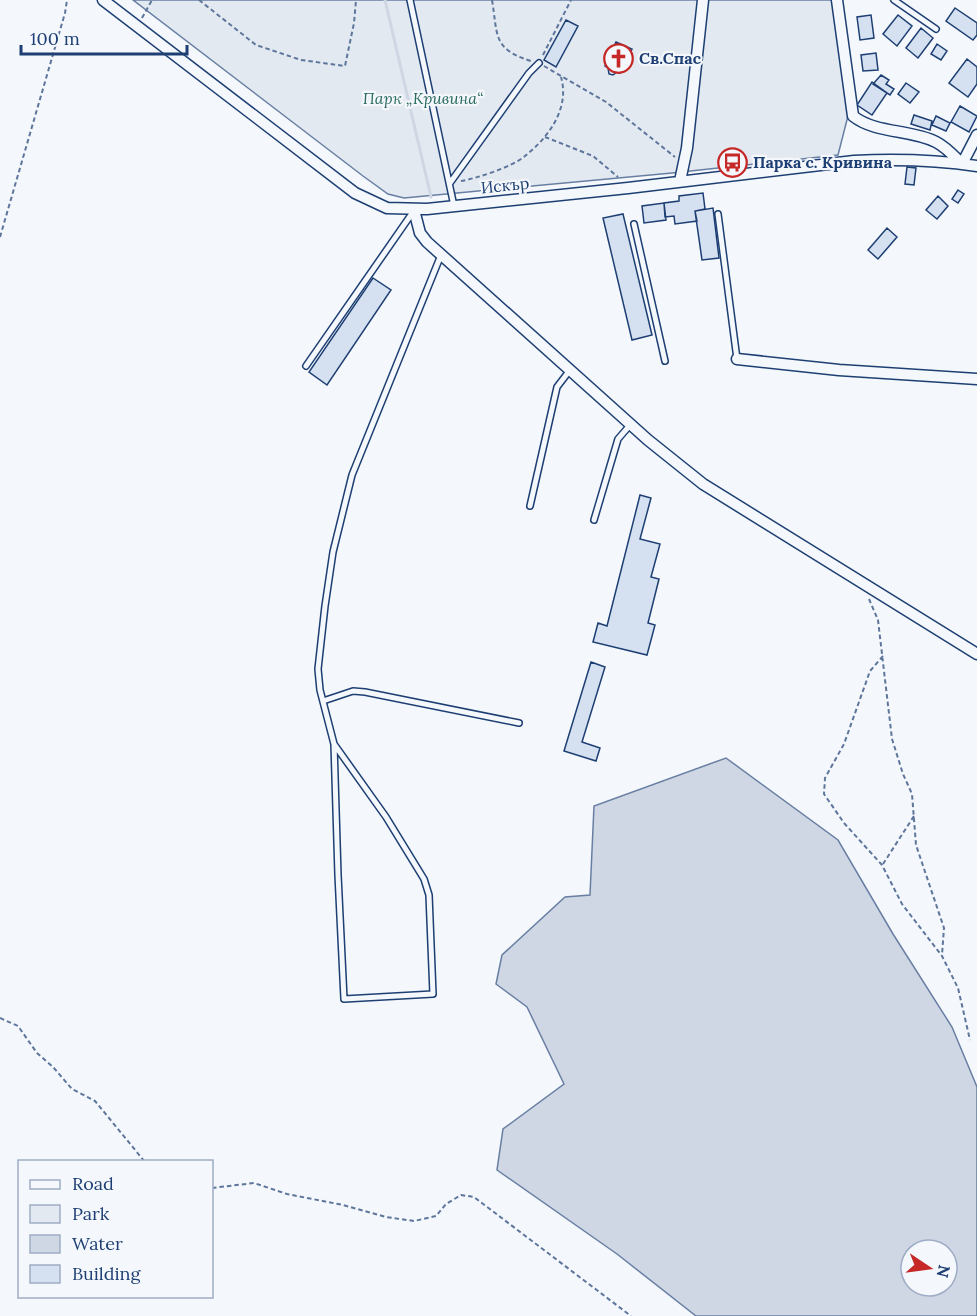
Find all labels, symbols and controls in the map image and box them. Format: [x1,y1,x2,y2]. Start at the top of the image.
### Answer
scale bar [21,18,188,56]
text: 100 m [30,27,80,50]
church icon: Св.Спас [602,42,634,74]
place label: Св.Спас [639,48,702,68]
park label: Парк „Кривина“ [363,88,483,108]
bus stop icon: Парка с. Кривина [716,146,748,178]
place label: Парка с. Кривина [753,152,893,172]
street label: Искър [480,173,530,197]
legend [18,1160,213,1298]
text: Road [72,1172,114,1195]
text: Park [72,1202,110,1225]
text: Water [72,1232,123,1255]
north arrow [899,1238,959,1298]
text: Building [72,1262,142,1285]
text: N [932,1263,955,1280]

